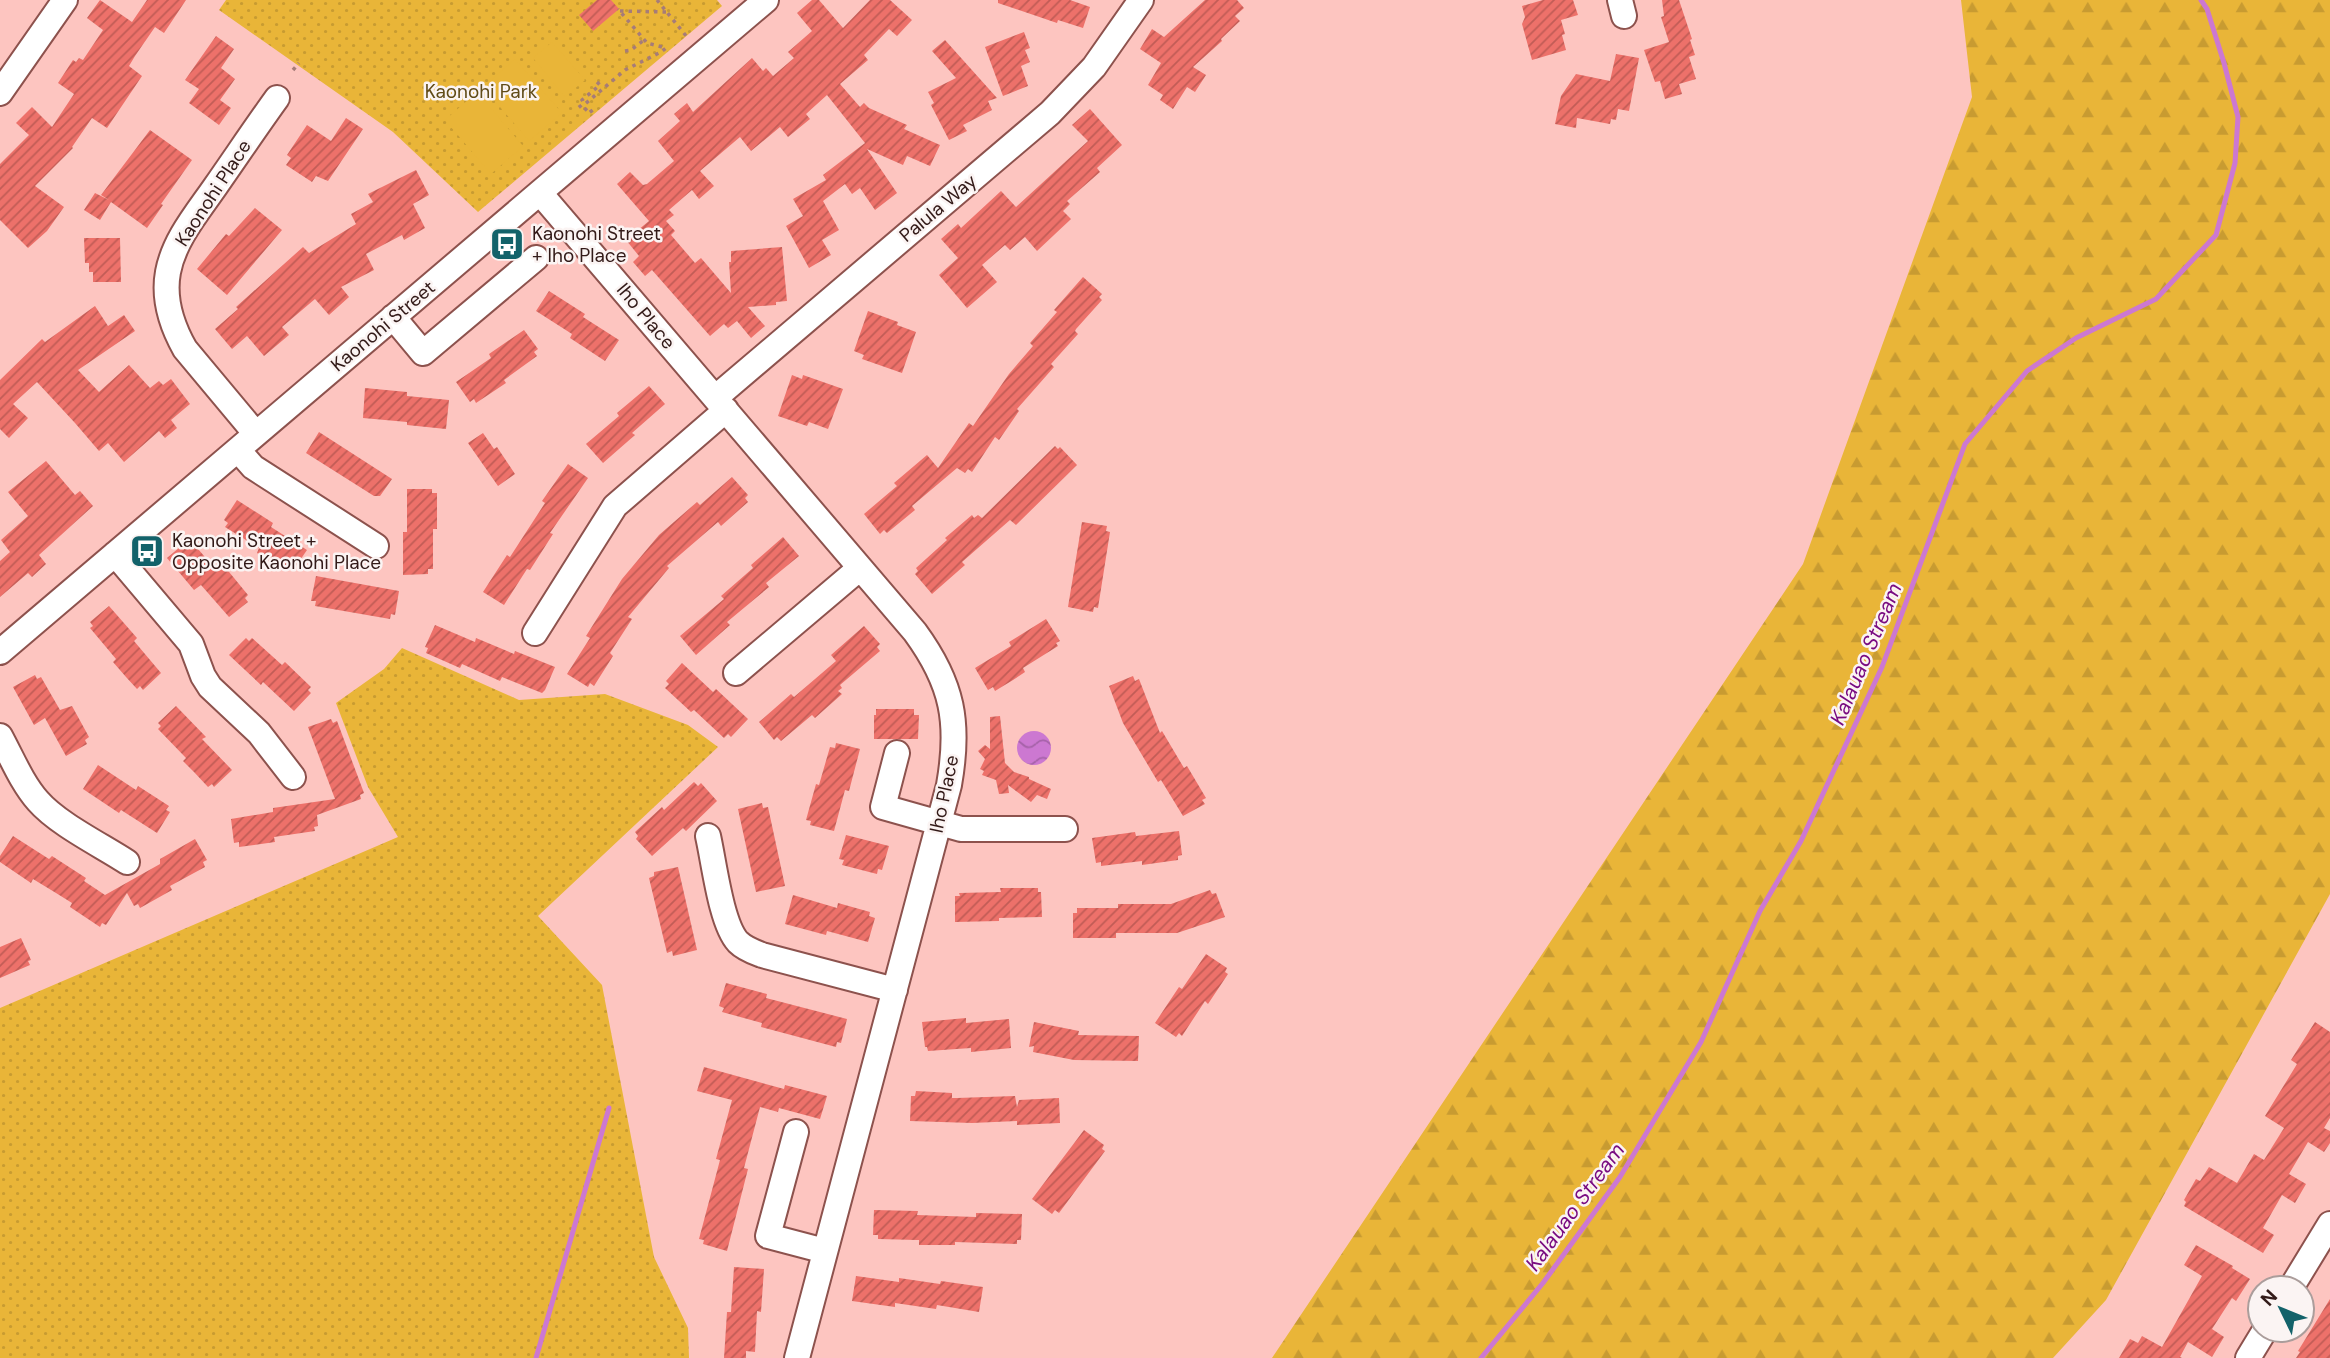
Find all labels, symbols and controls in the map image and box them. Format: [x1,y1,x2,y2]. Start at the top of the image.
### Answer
park label: Kaonohi Park [425,79,538,104]
street label: Kaonohi Place [169,135,257,251]
street label: Palula Way [894,168,982,248]
place label: Kaonohi Street + Iho Place [532,221,661,268]
bus stop icon: Kaonohi Street + Iho Place [488,225,526,263]
street label: Kaonohi Street [326,275,440,377]
street label: Iho Place [611,278,681,354]
place label: Kaonohi Street + Opposite Kaonohi Place [172,528,381,575]
bus stop icon: Kaonohi Street + Opposite Kaonohi Place [128,532,166,570]
water label: Kalauao Stream [1823,579,1909,729]
street label: Iho Place [924,753,964,835]
water label: Kalauao Stream [1519,1137,1631,1277]
north arrow [2246,1274,2316,1344]
text: N [2255,1284,2283,1311]

